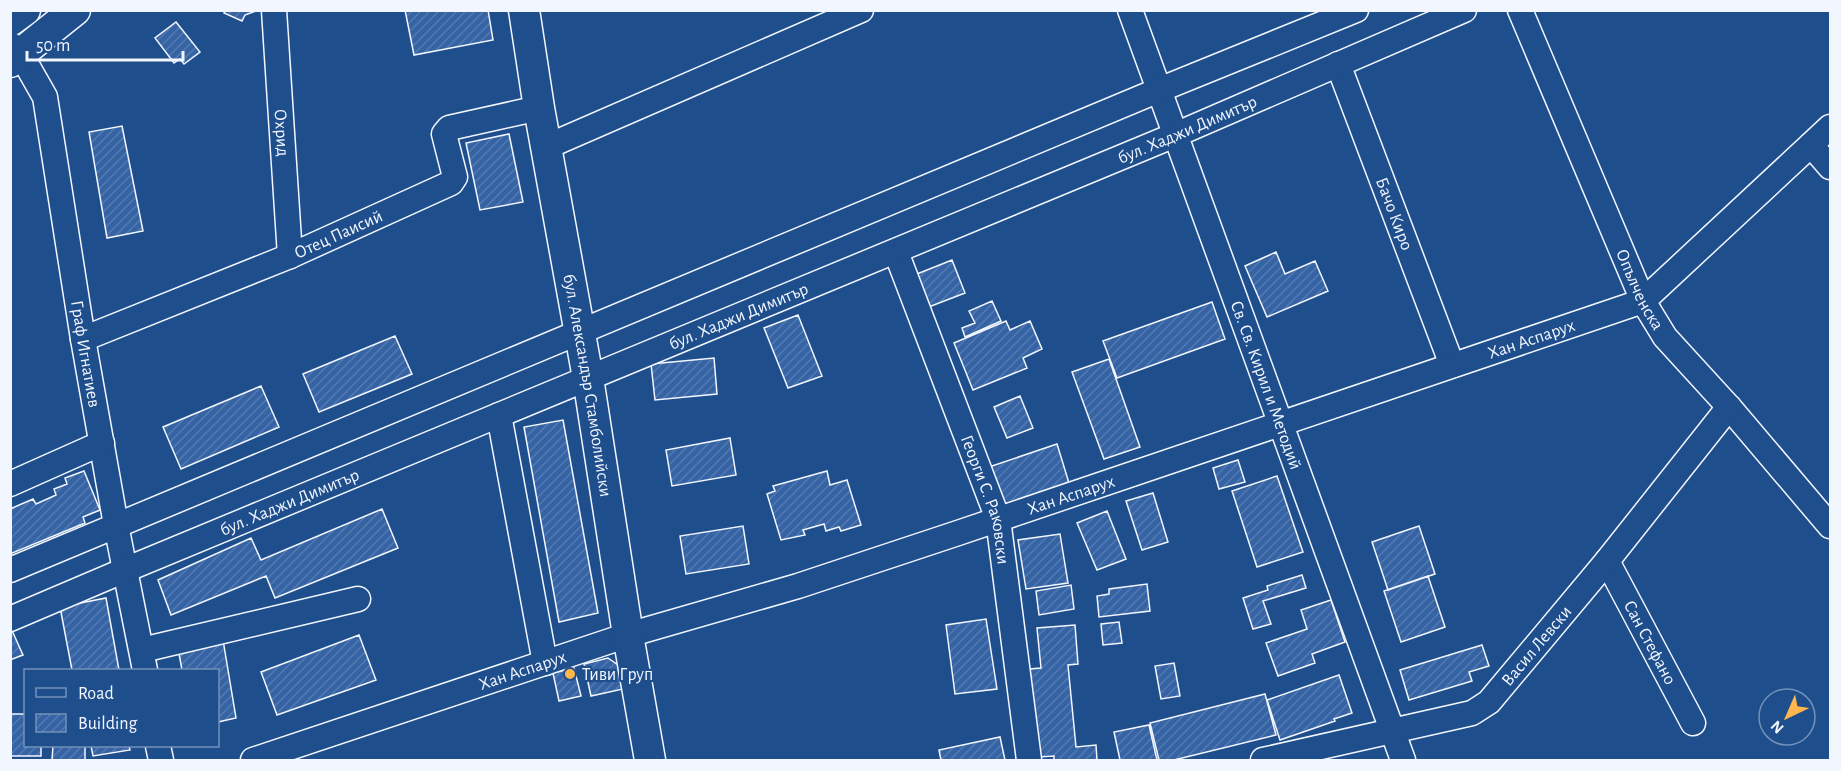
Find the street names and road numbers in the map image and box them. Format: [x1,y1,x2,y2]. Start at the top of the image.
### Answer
street label: бул. Хаджи Димитър [1115,93,1260,168]
street label: Охрид [270,108,292,157]
street label: Бачо Киро [1372,175,1416,253]
street label: Отец Паисий [292,207,385,263]
street label: Опълченска [1612,247,1666,333]
street label: бул. Александър Стамболийски [559,273,614,498]
street label: бул. Хаджи Димитър [666,280,811,354]
street label: Граф Игнатиев [67,299,103,409]
street label: Св. Св. Кирил и Методий [1227,299,1304,472]
street label: Хан Аспарух [1486,317,1577,363]
street label: Георги С. Раковски [957,433,1012,566]
street label: бул. Хаджи Димитър [217,466,362,540]
street label: Хан Аспарух [1025,473,1117,519]
street label: Сан Стефано [1620,598,1679,688]
street label: Васил Левски [1498,603,1575,690]
street label: Хан Аспарух [477,648,569,694]

